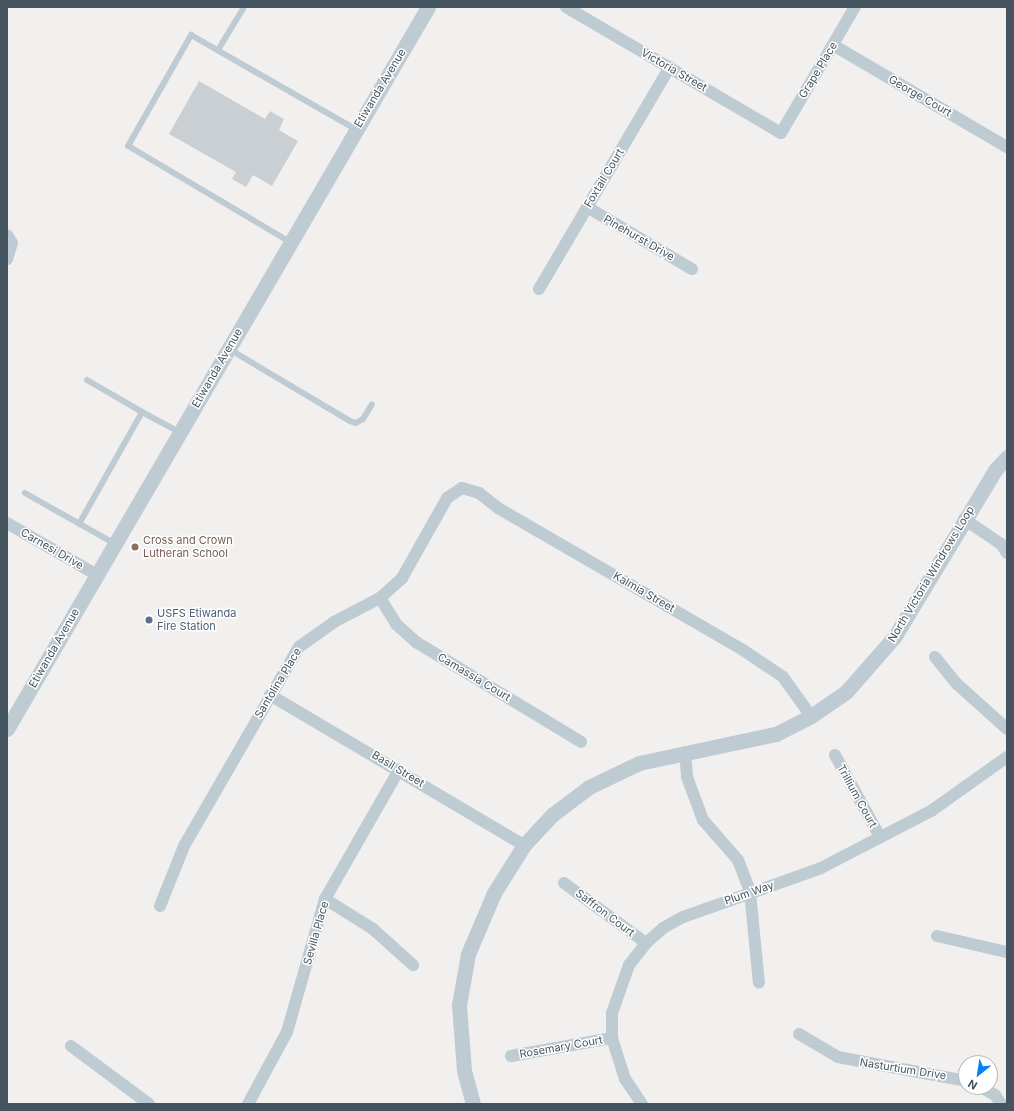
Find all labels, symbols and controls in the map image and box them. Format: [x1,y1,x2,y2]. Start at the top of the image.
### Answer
street label: Grape Place [796,39,840,101]
street label: Etiwanda Avenue [351,46,409,130]
street label: Victoria Street [639,46,709,94]
street label: George Court [886,73,954,119]
street label: Foxtail Court [581,146,627,210]
street label: Pinehurst Drive [601,212,677,264]
street label: Etiwanda Avenue [189,326,245,410]
street label: North Victoria Windrows Loop [885,504,977,644]
street label: Carnesi Drive [18,526,86,572]
place label: Cross and Crown Lutheran School [143,534,233,560]
marker: Cross and Crown Lutheran School [130,542,140,552]
street label: Kalmia Street [611,569,677,615]
street label: Etiwanda Avenue [26,606,82,690]
place label: USFS Etiwanda Fire Station [157,607,236,633]
marker: USFS Etiwanda Fire Station [144,615,154,625]
street label: Santolina Place [252,646,304,720]
street label: Camassia Court [435,650,513,704]
street label: Basil Street [369,748,427,790]
street label: Trillium Court [834,762,880,830]
street label: Plum Way [723,878,775,908]
street label: Saffron Court [573,887,637,939]
street label: Sevilla Place [301,900,331,966]
street label: Rosemary Court [518,1033,604,1061]
north arrow [958,1055,998,1095]
street label: Nasturtium Drive [859,1056,947,1082]
text: N [965,1076,980,1093]

